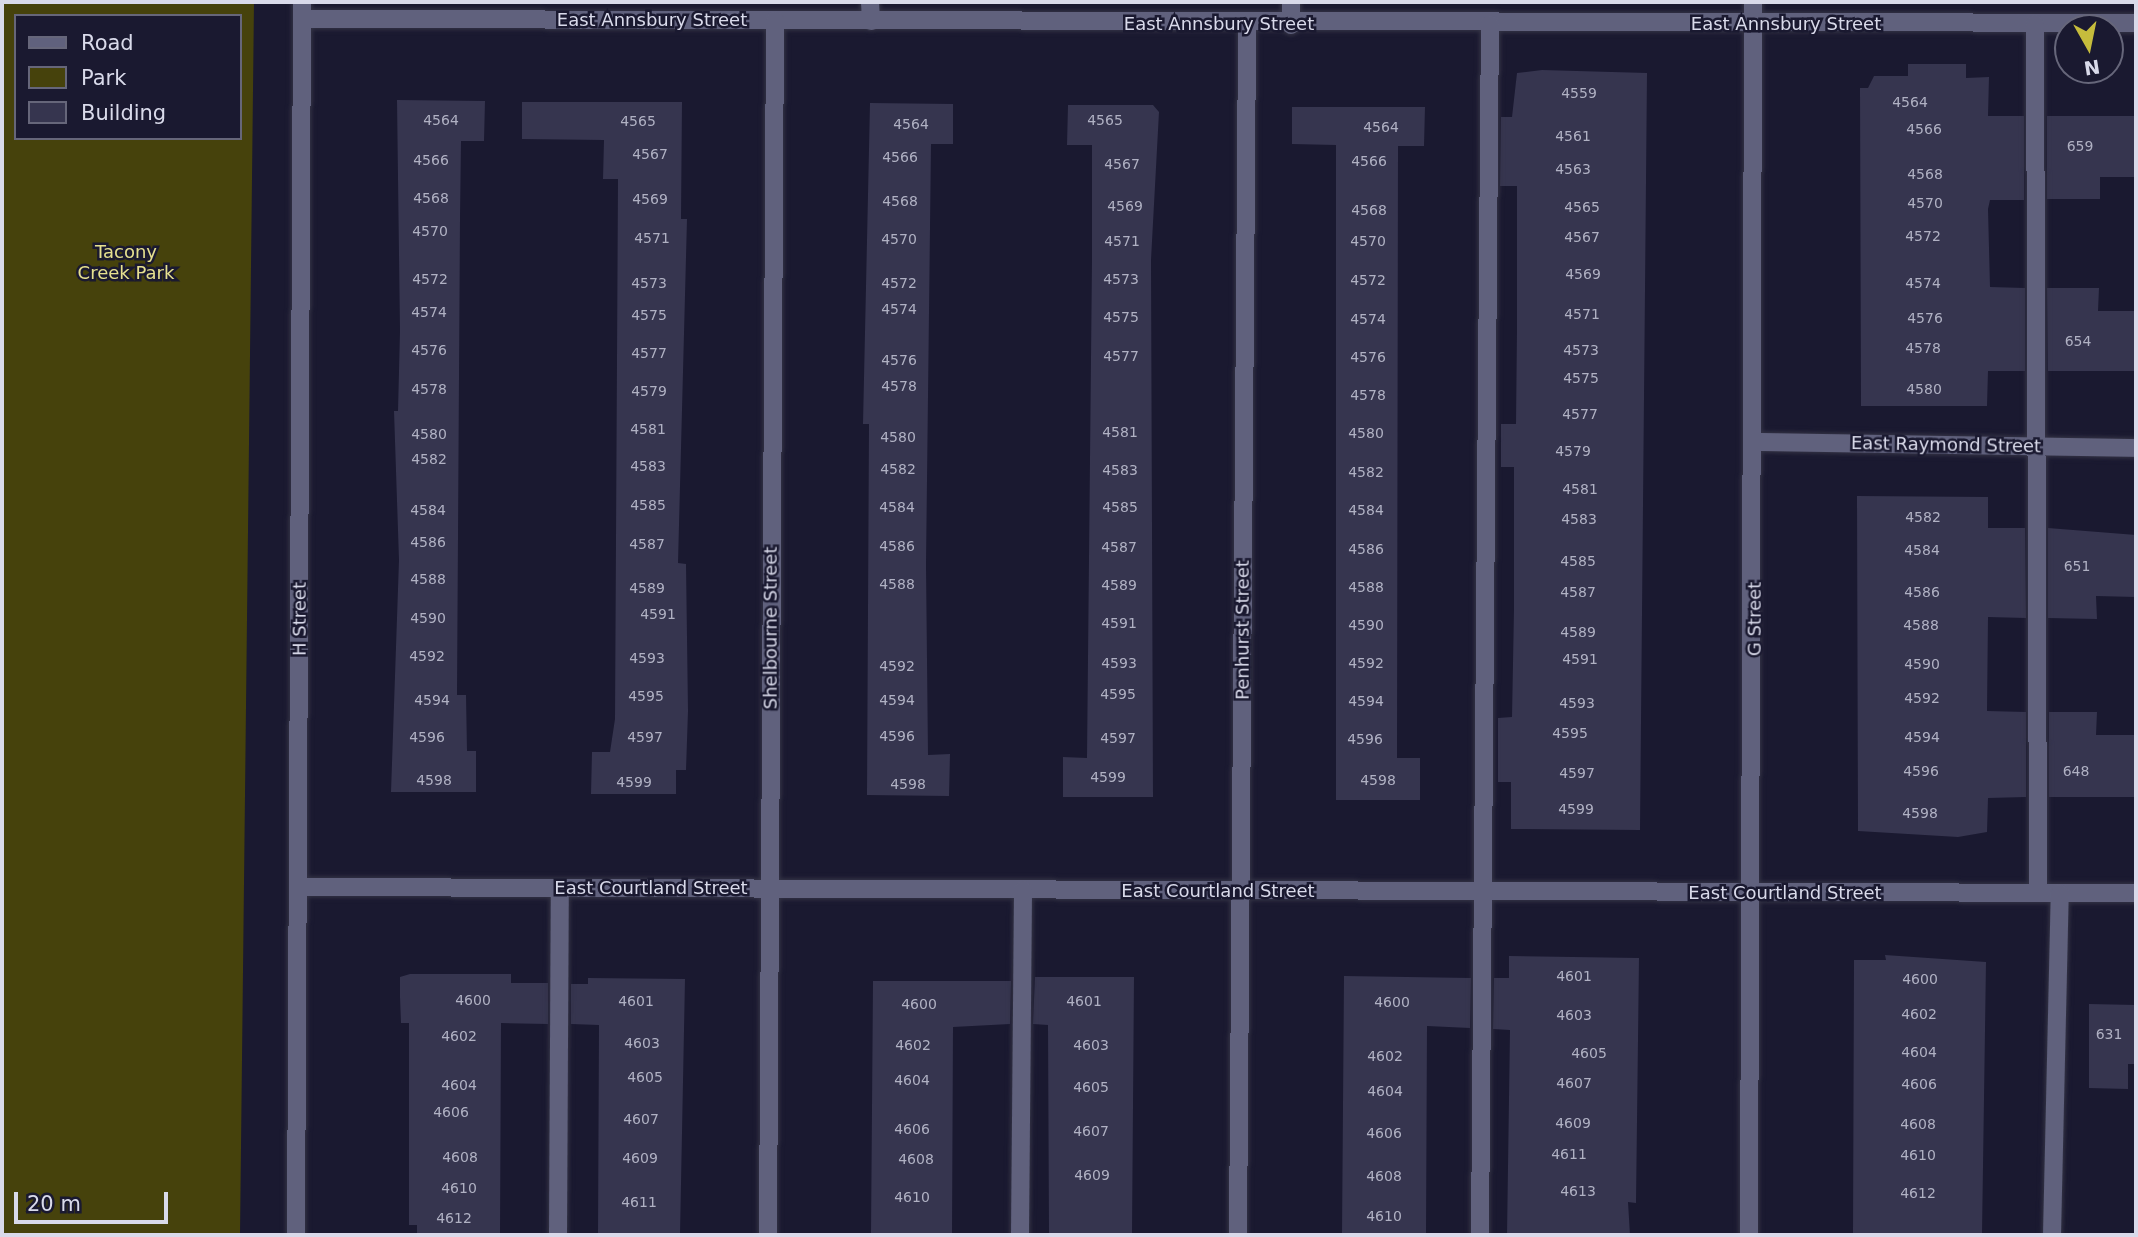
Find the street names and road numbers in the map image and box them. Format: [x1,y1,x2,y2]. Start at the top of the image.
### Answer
street label: East Annsbury Street [557,9,747,31]
street label: East Annsbury Street [1124,13,1314,35]
street label: East Annsbury Street [1691,13,1881,35]
street label: East Raymond Street [1851,433,2041,457]
street label: Shelbourne Street [760,547,782,709]
street label: Penhurst Street [1232,560,1254,700]
street label: H Street [289,582,311,656]
street label: G Street [1744,582,1766,656]
street label: East Courtland Street [554,877,748,899]
street label: East Courtland Street [1121,880,1315,902]
street label: East Courtland Street [1688,882,1882,904]

